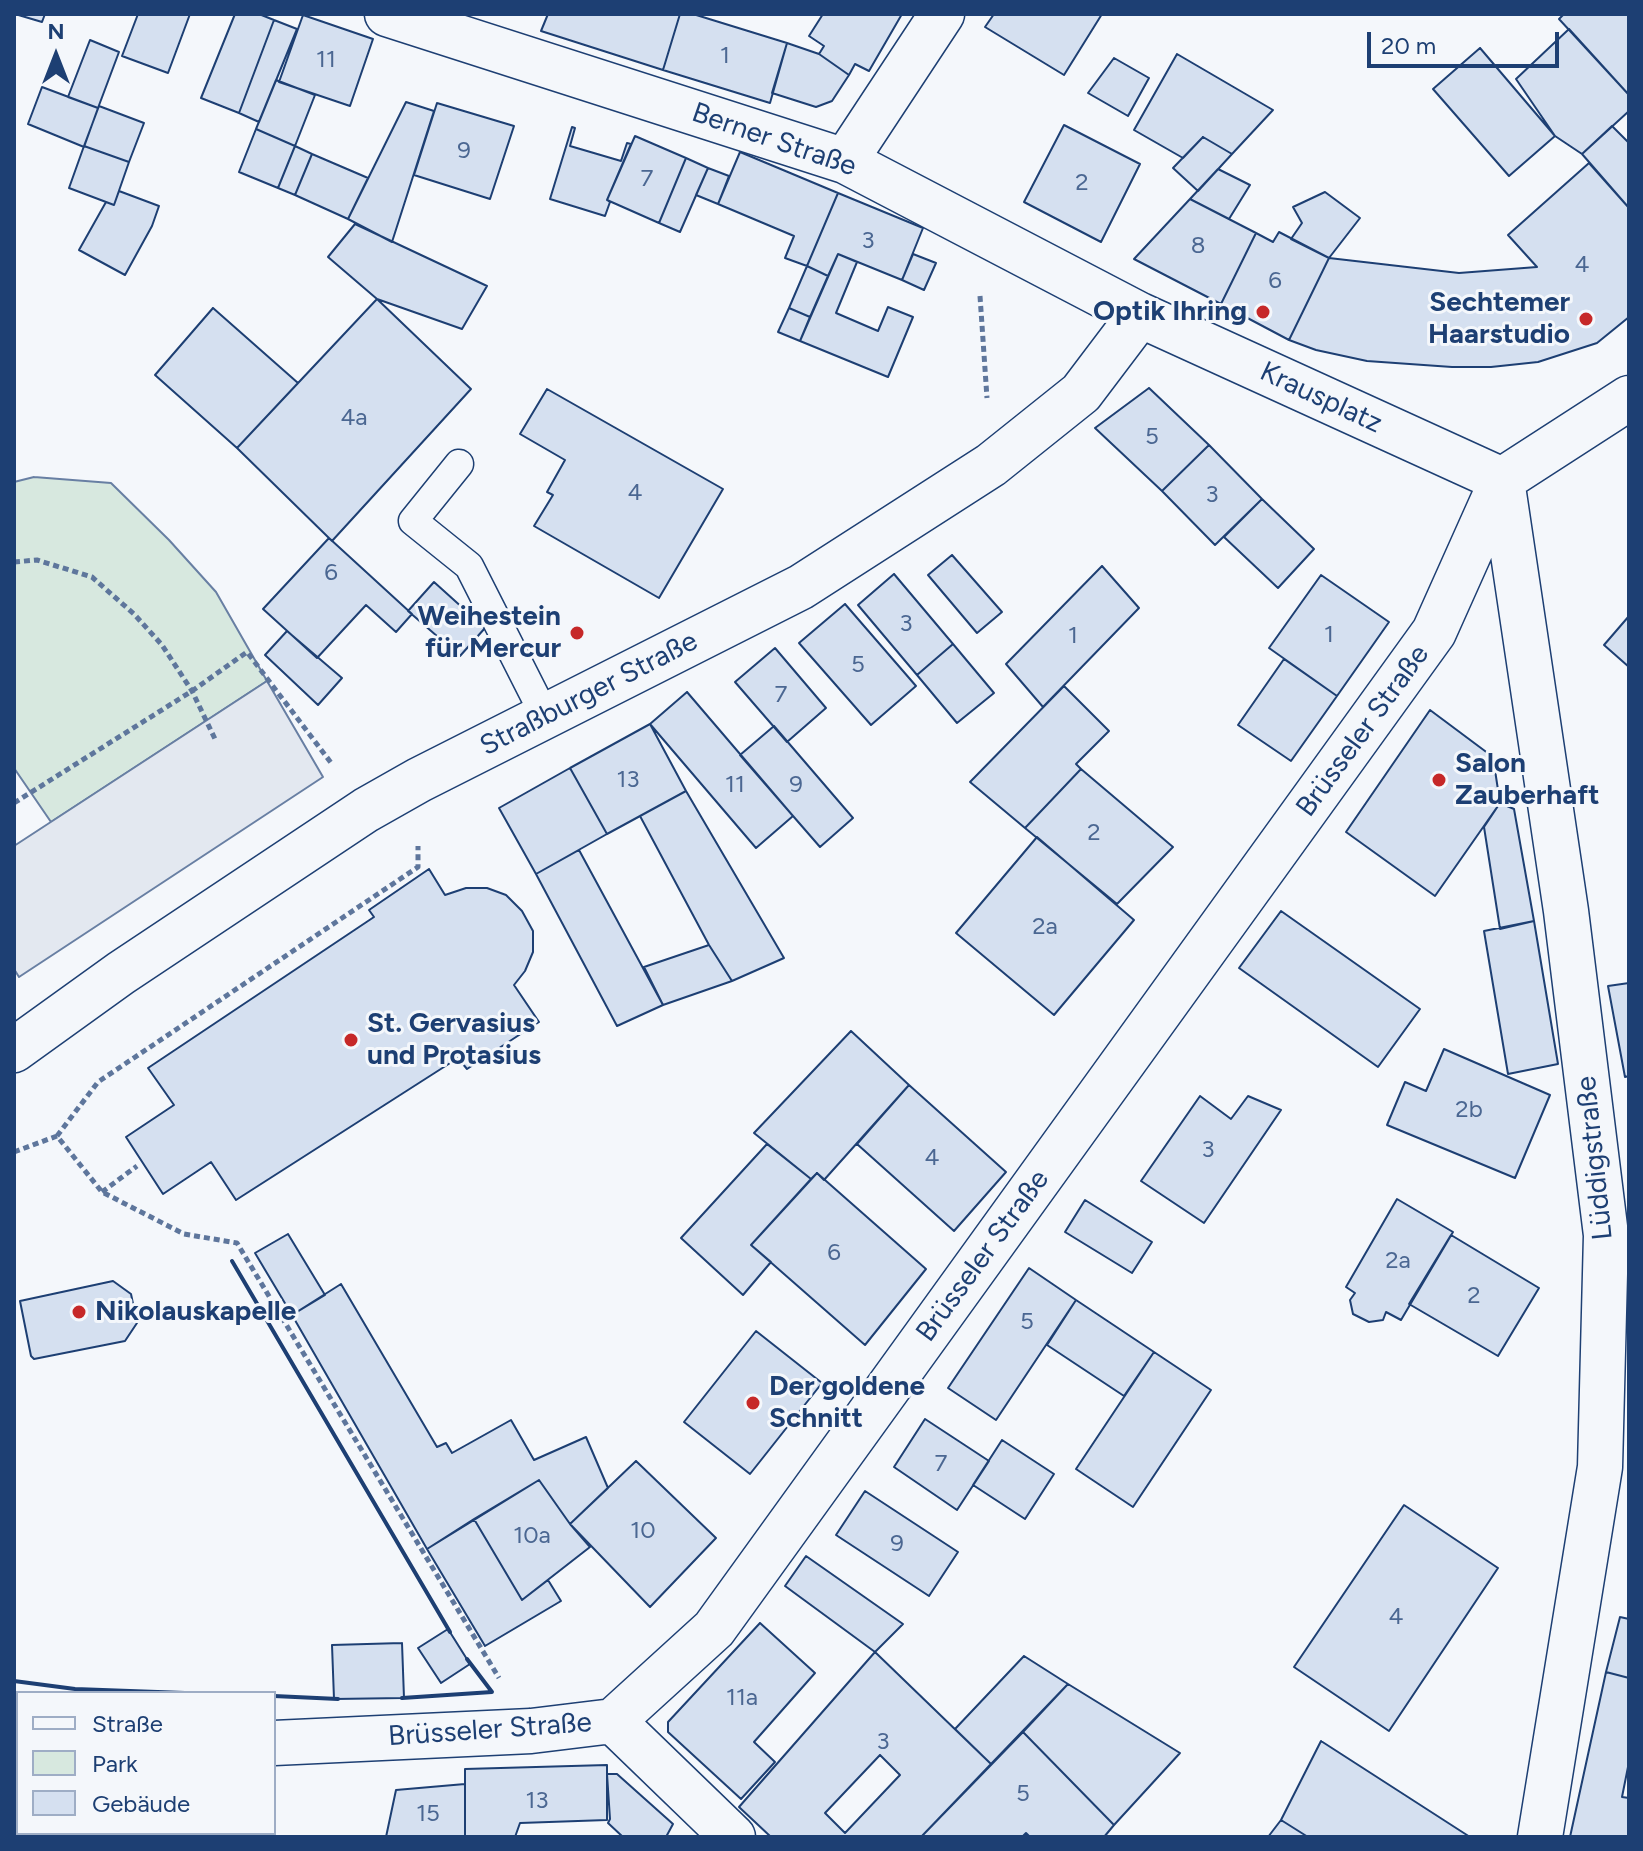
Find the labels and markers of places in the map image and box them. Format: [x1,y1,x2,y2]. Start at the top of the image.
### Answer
place label: Sechtemer Haarstudio [1428,286,1570,352]
place label: Optik Ihring [1093,295,1247,329]
marker: Optik Ihring [1254,303,1272,321]
marker: Sechtemer Haarstudio [1577,310,1595,328]
place label: Weihestein für Mercur [417,600,561,666]
marker: Weihestein für Mercur [568,624,586,642]
place label: Salon Zauberhaft [1455,747,1599,813]
marker: Salon Zauberhaft [1430,771,1448,789]
place label: St. Gervasius und Protasius [367,1007,541,1073]
marker: St. Gervasius und Protasius [342,1031,360,1049]
place label: Nikolauskapelle [95,1295,296,1329]
marker: Nikolauskapelle [70,1303,88,1321]
place label: Der goldene Schnitt [769,1370,925,1436]
marker: Der goldene Schnitt [744,1394,762,1412]

